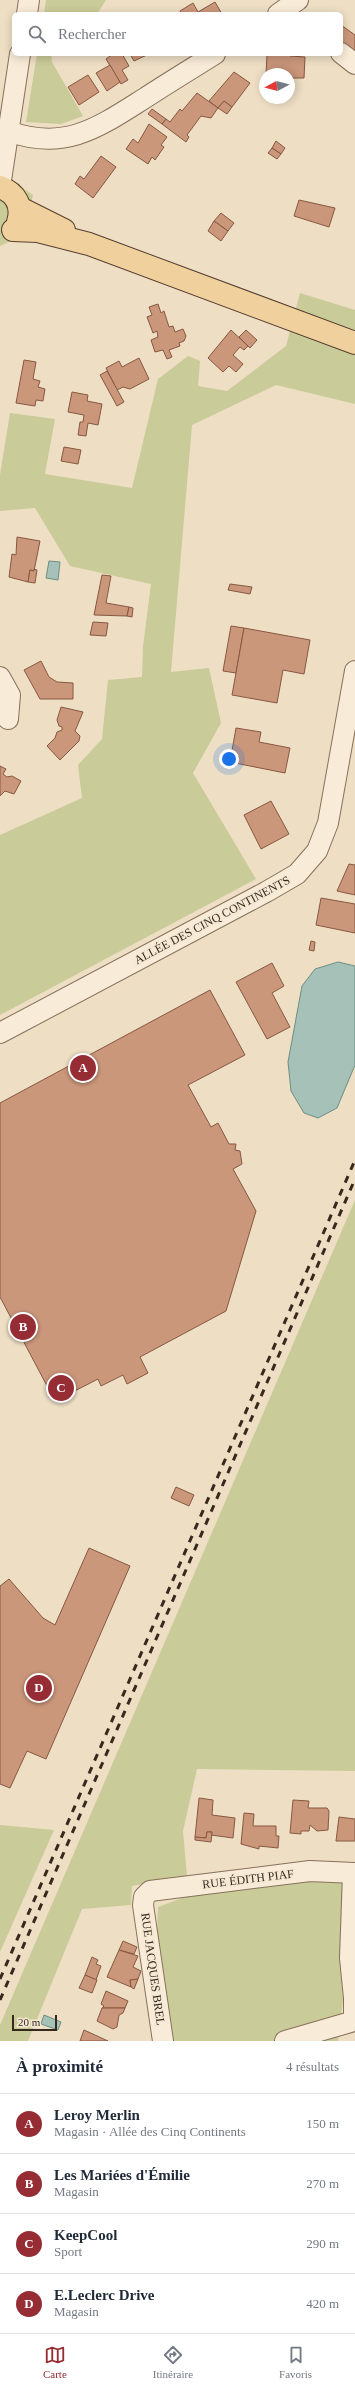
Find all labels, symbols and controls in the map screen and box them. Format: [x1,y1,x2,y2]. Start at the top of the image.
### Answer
search box [12,12,343,56]
icon: search [26,23,48,45]
text: Rechercher [58,26,126,42]
north arrow [259,68,295,104]
your location [219,749,239,769]
street label: ALLÉE DES CINQ CONTINENTS [132,873,292,967]
pin: A [70,1053,96,1083]
pin: B [10,1312,36,1342]
pin: C [48,1373,74,1403]
pin: D [26,1673,52,1703]
street label: RUE ÉDITH PIAF [201,1866,295,1892]
street label: RUE JACQUES BREL [138,1912,168,2026]
scale bar [12,2013,57,2032]
text: 20 m [18,2016,40,2028]
text: À proximité [16,2057,103,2076]
text: 4 résultats [286,2059,339,2074]
text: Leroy Merlin [54,2107,140,2123]
text: A [24,2116,34,2131]
text: 150 m [306,2116,339,2131]
text: Magasin · Allée des Cinq Continents [54,2124,246,2139]
text: Les Mariées d'Émilie [54,2167,190,2183]
text: B [25,2176,33,2191]
text: 270 m [306,2176,339,2191]
text: Magasin [54,2184,99,2199]
text: KeepCool [54,2227,117,2243]
text: C [24,2236,34,2251]
text: 290 m [306,2236,339,2251]
text: Sport [54,2244,82,2259]
text: E.Leclerc Drive [54,2287,155,2303]
text: D [24,2296,34,2311]
text: 420 m [306,2296,339,2311]
text: Magasin [54,2304,99,2319]
tab: Carte [43,2344,67,2380]
tab: Itinéraire [153,2344,193,2380]
tab: Favoris [279,2344,312,2380]

